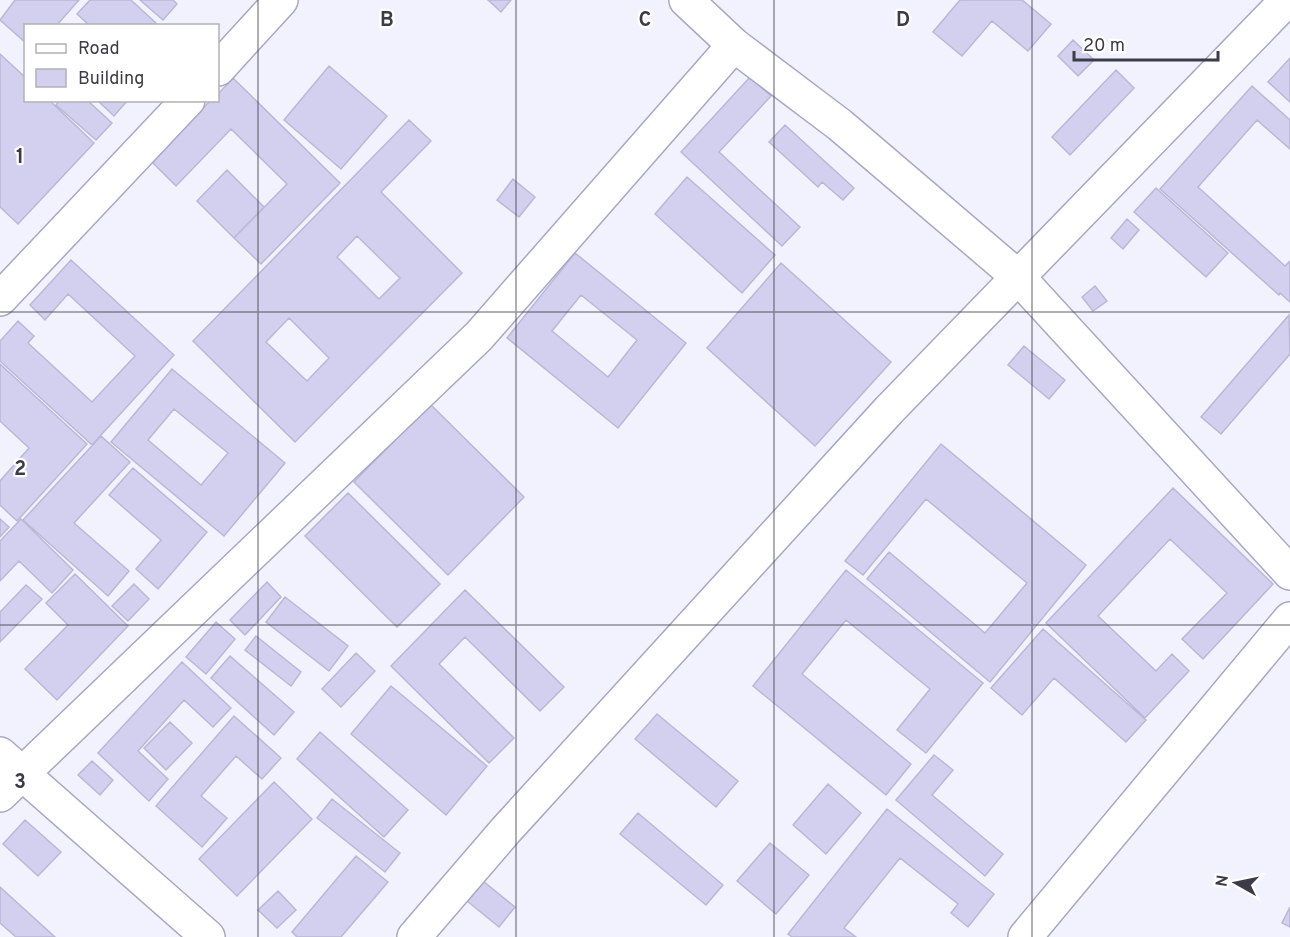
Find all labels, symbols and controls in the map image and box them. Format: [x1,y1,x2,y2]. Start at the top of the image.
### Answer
text: B [380,8,394,34]
text: C [639,8,651,34]
text: D [896,8,910,34]
legend [24,24,219,102]
scale bar [1074,24,1218,62]
text: 20 m [1083,35,1125,58]
text: Road [78,38,120,61]
text: Building [78,68,144,91]
text: 1 [16,145,24,171]
text: 2 [14,457,26,483]
text: 3 [14,770,26,796]
north arrow [1206,853,1266,913]
text: N [1212,874,1234,888]

